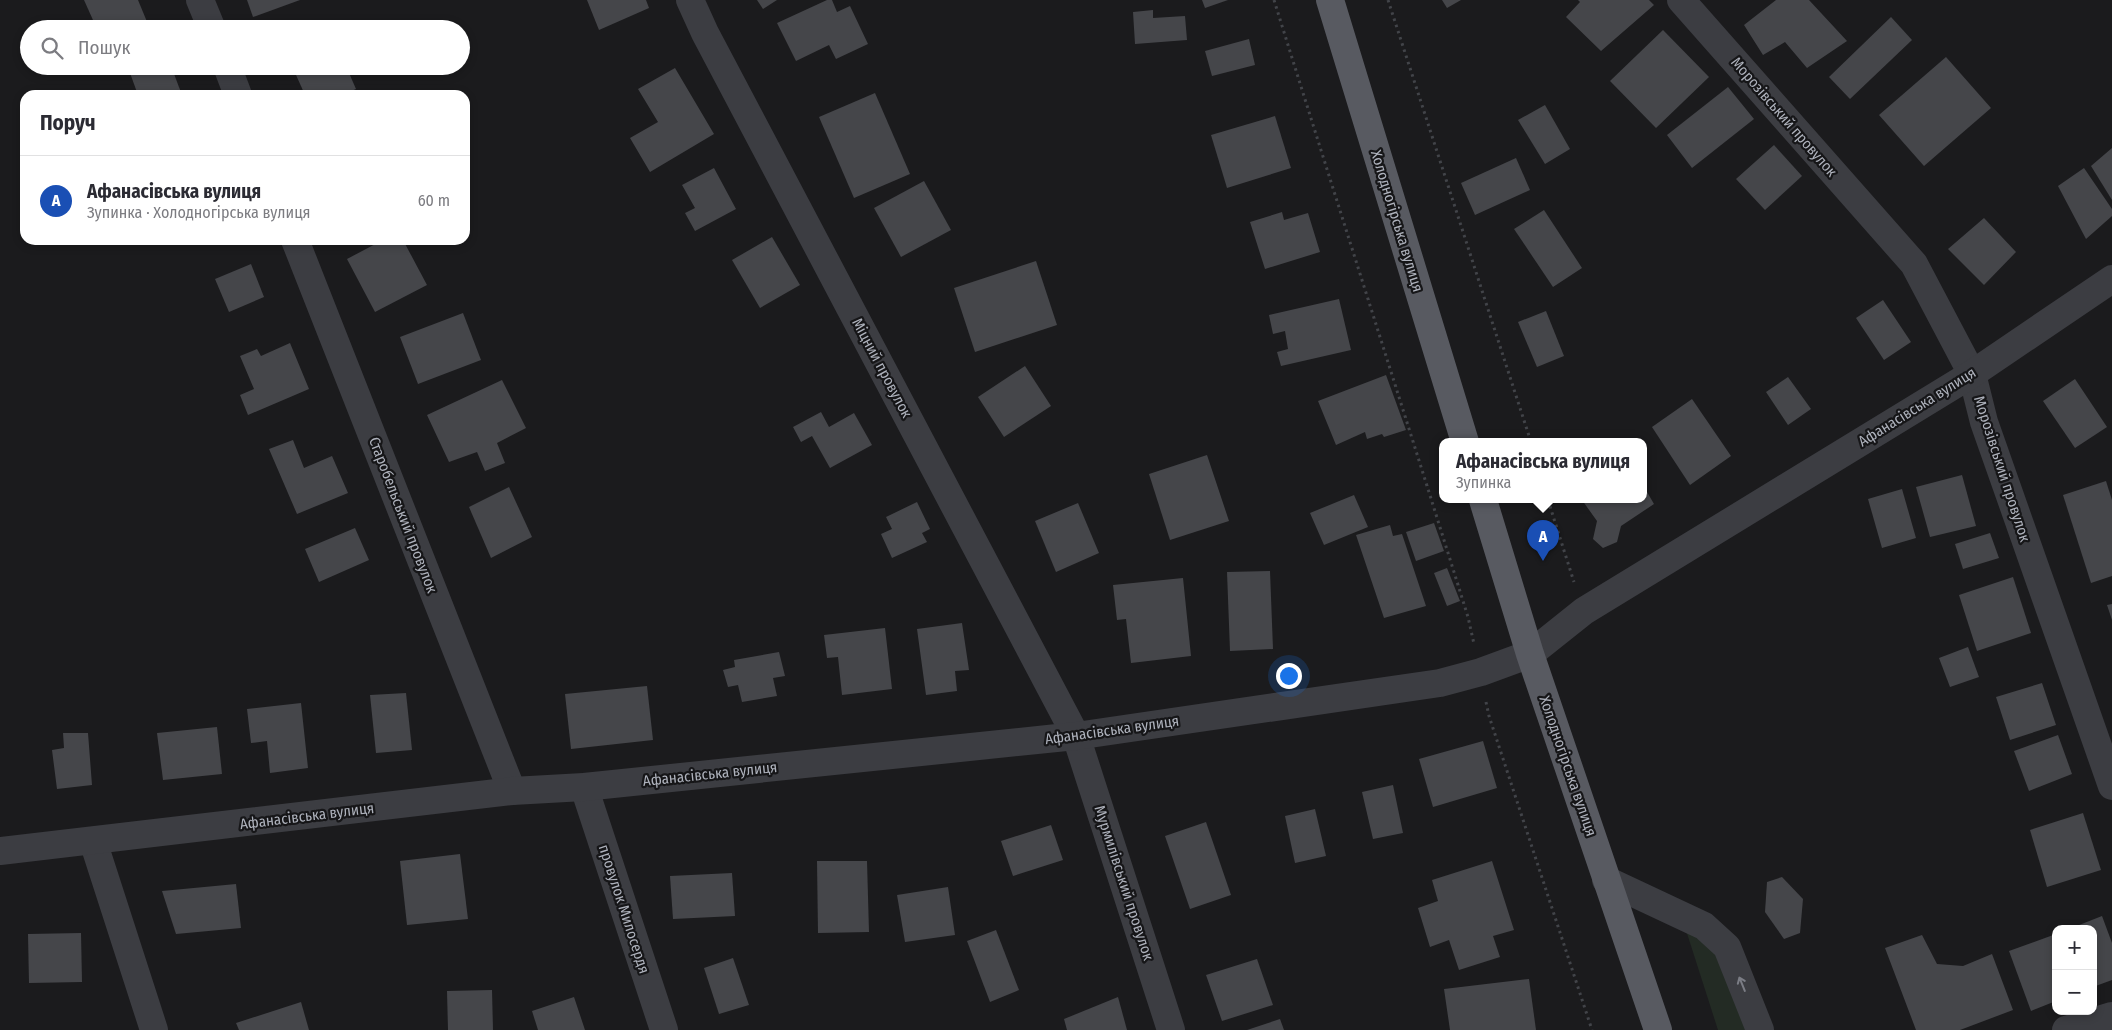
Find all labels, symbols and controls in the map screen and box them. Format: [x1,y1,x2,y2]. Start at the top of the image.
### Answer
search box [20,20,470,75]
icon: search [38,34,66,62]
text: Пошук [78,36,130,59]
street label: Морозівський провулок [1727,54,1841,180]
text: Поруч [40,110,96,136]
street label: Холодногірська вулиця [1367,148,1427,294]
text: Афанасівська вулиця [87,180,261,203]
text: A [52,191,60,210]
text: 60 m [418,191,450,210]
text: Зупинка · Холодногірська вулиця [87,203,311,222]
street label: Міцний провулок [848,315,916,421]
street label: Афанасівська вулиця [1855,364,1979,450]
street label: Морозівський провулок [1970,394,2034,544]
street label: Старобельський провулок [365,434,441,596]
popup [1439,438,1647,503]
text: Афанасівська вулиця [1456,450,1630,473]
text: Зупинка [1456,473,1511,492]
pin: A [1527,520,1559,561]
your location [1276,663,1302,689]
street label: Холодногірська вулиця [1536,693,1600,839]
street label: Афанасівська вулиця [1044,712,1180,748]
street label: Афанасівська вулиця [642,758,778,790]
street label: Афанасівська вулиця [239,799,375,833]
street label: Мурмилівський провулок [1090,803,1158,963]
street label: провулок Милосердя [595,842,653,976]
map controls [2052,925,2097,1015]
button: + [2052,925,2097,970]
button: − [2052,970,2097,1015]
one-way arrow [1737,977,1746,992]

